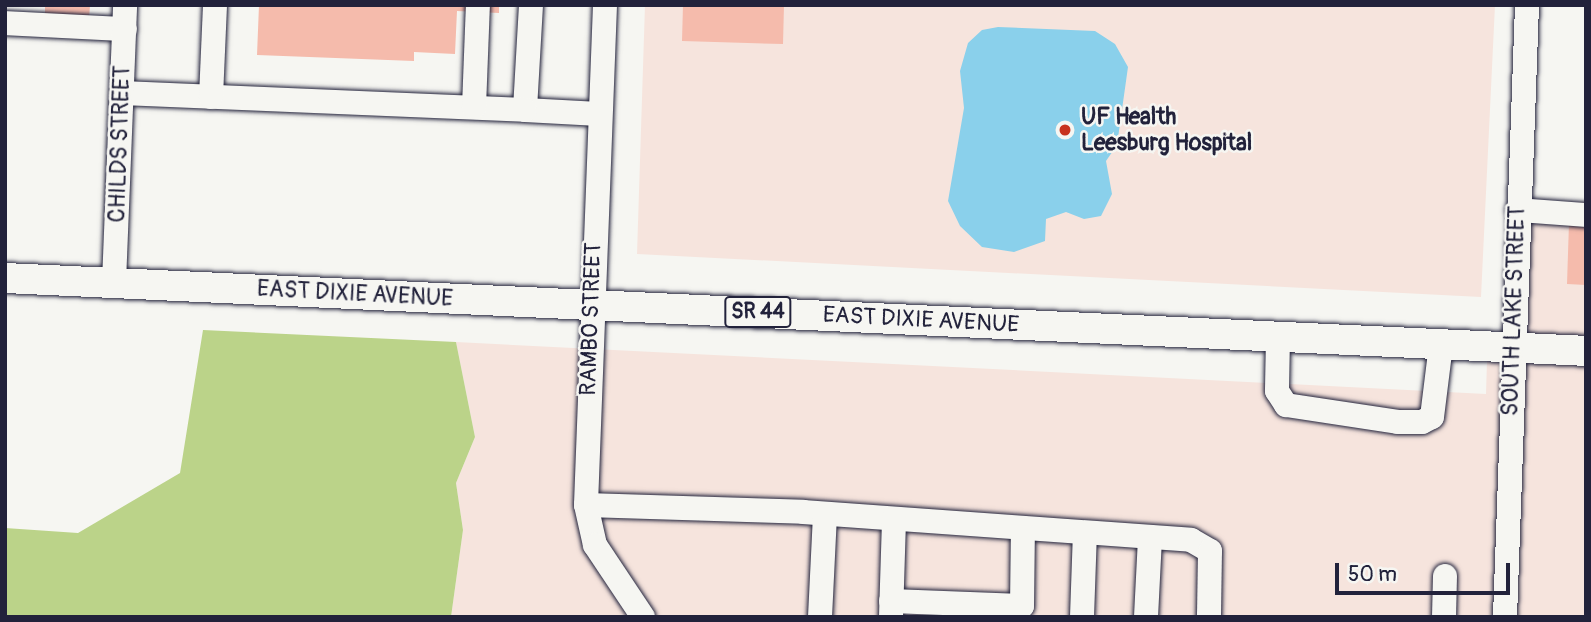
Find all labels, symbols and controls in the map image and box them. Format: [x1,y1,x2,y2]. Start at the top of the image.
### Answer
street label: CHILDS STREET [103,65,137,223]
place label: UF Health Leesburg Hospital [1081,103,1252,157]
marker: UF Health Leesburg Hospital [1055,120,1075,140]
street label: SOUTH LAKE STREET [1497,205,1531,417]
street label: RAMBO STREET [575,242,607,396]
street label: EAST DIXIE AVENUE [256,275,454,313]
road number: SR 44 [723,294,793,330]
street label: EAST DIXIE AVENUE [822,301,1020,339]
scale bar [1339,548,1514,592]
text: 50 m [1348,561,1397,588]

